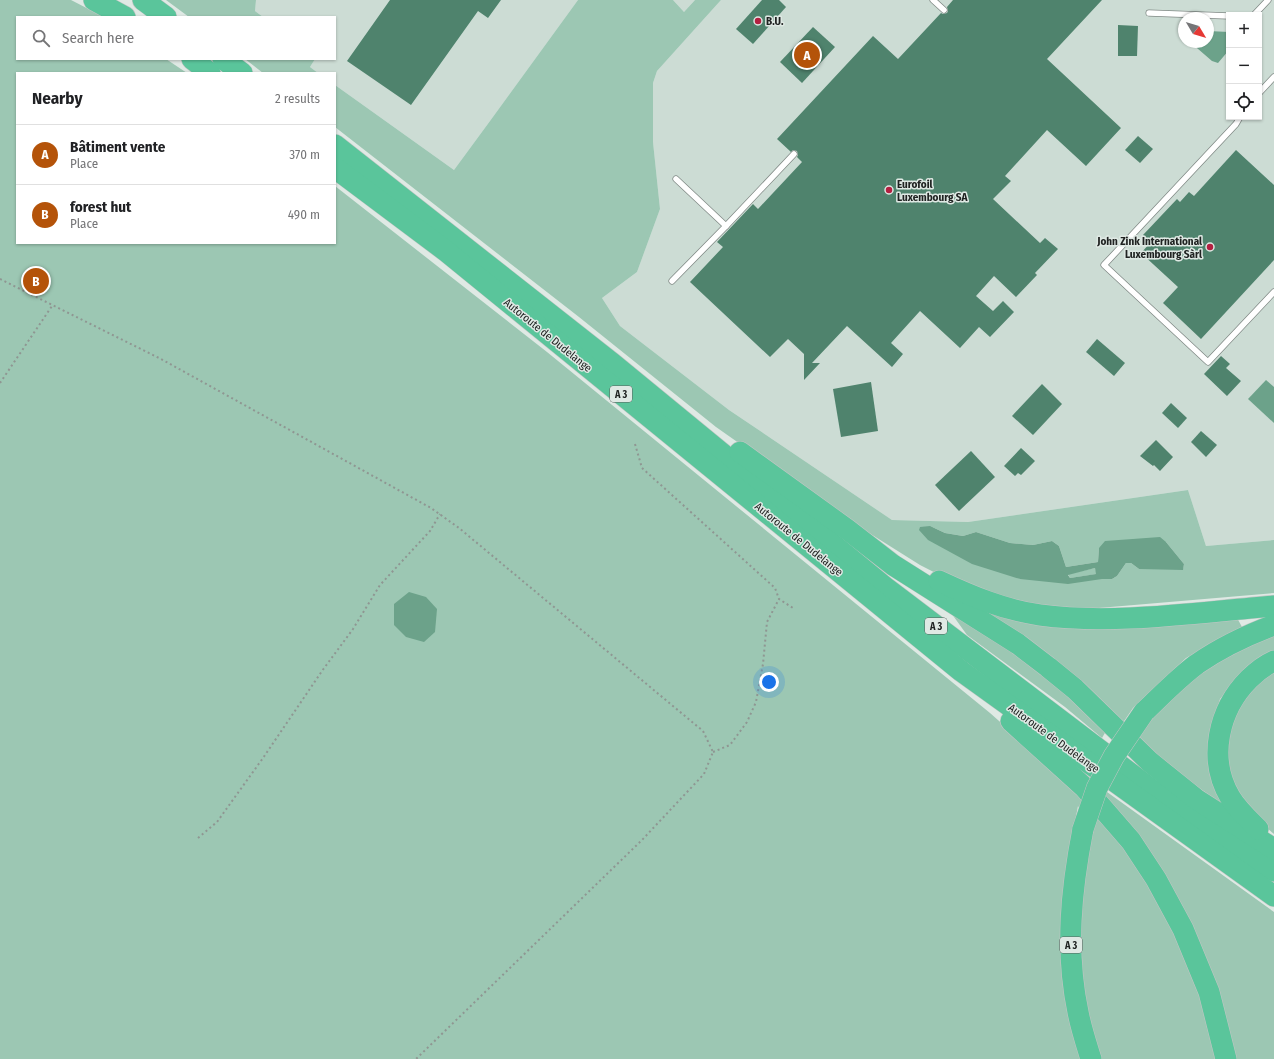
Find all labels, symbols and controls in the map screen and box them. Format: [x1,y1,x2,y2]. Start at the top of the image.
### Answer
north arrow [1178,12,1214,48]
map controls [1226,12,1262,120]
button: + [1226,12,1262,48]
place label: B.U. [766,15,784,28]
search box [16,16,336,60]
marker: B.U. [753,16,763,26]
icon: search [30,27,52,49]
text: Search here [62,29,134,47]
pin: A [794,40,820,70]
button: − [1226,48,1262,84]
button: locate [1226,84,1262,120]
text: Nearby [32,88,83,109]
text: 2 results [275,91,320,106]
text: Bâtiment vente [70,138,165,156]
text: A [41,147,49,162]
text: 370 m [289,147,320,162]
text: Place [70,156,98,171]
place label: Eurofoil Luxembourg SA [897,178,969,204]
marker: Eurofoil Luxembourg SA [884,185,894,195]
text: forest hut [70,198,131,216]
text: B [41,207,49,222]
text: 490 m [288,207,320,222]
text: Place [70,216,98,231]
place label: John Zink International Luxembourg Sàrl [1096,235,1203,261]
marker: John Zink International Luxembourg Sàrl [1205,242,1215,252]
pin: B [23,266,49,296]
street label: Autoroute de Dudelange [501,296,594,375]
road number: A 3 [610,386,632,402]
street label: Autoroute de Dudelange [752,500,845,579]
road number: A 3 [925,618,947,634]
your location [759,672,779,692]
street label: Autoroute de Dudelange [1006,701,1102,776]
road number: A 3 [1060,937,1082,953]

